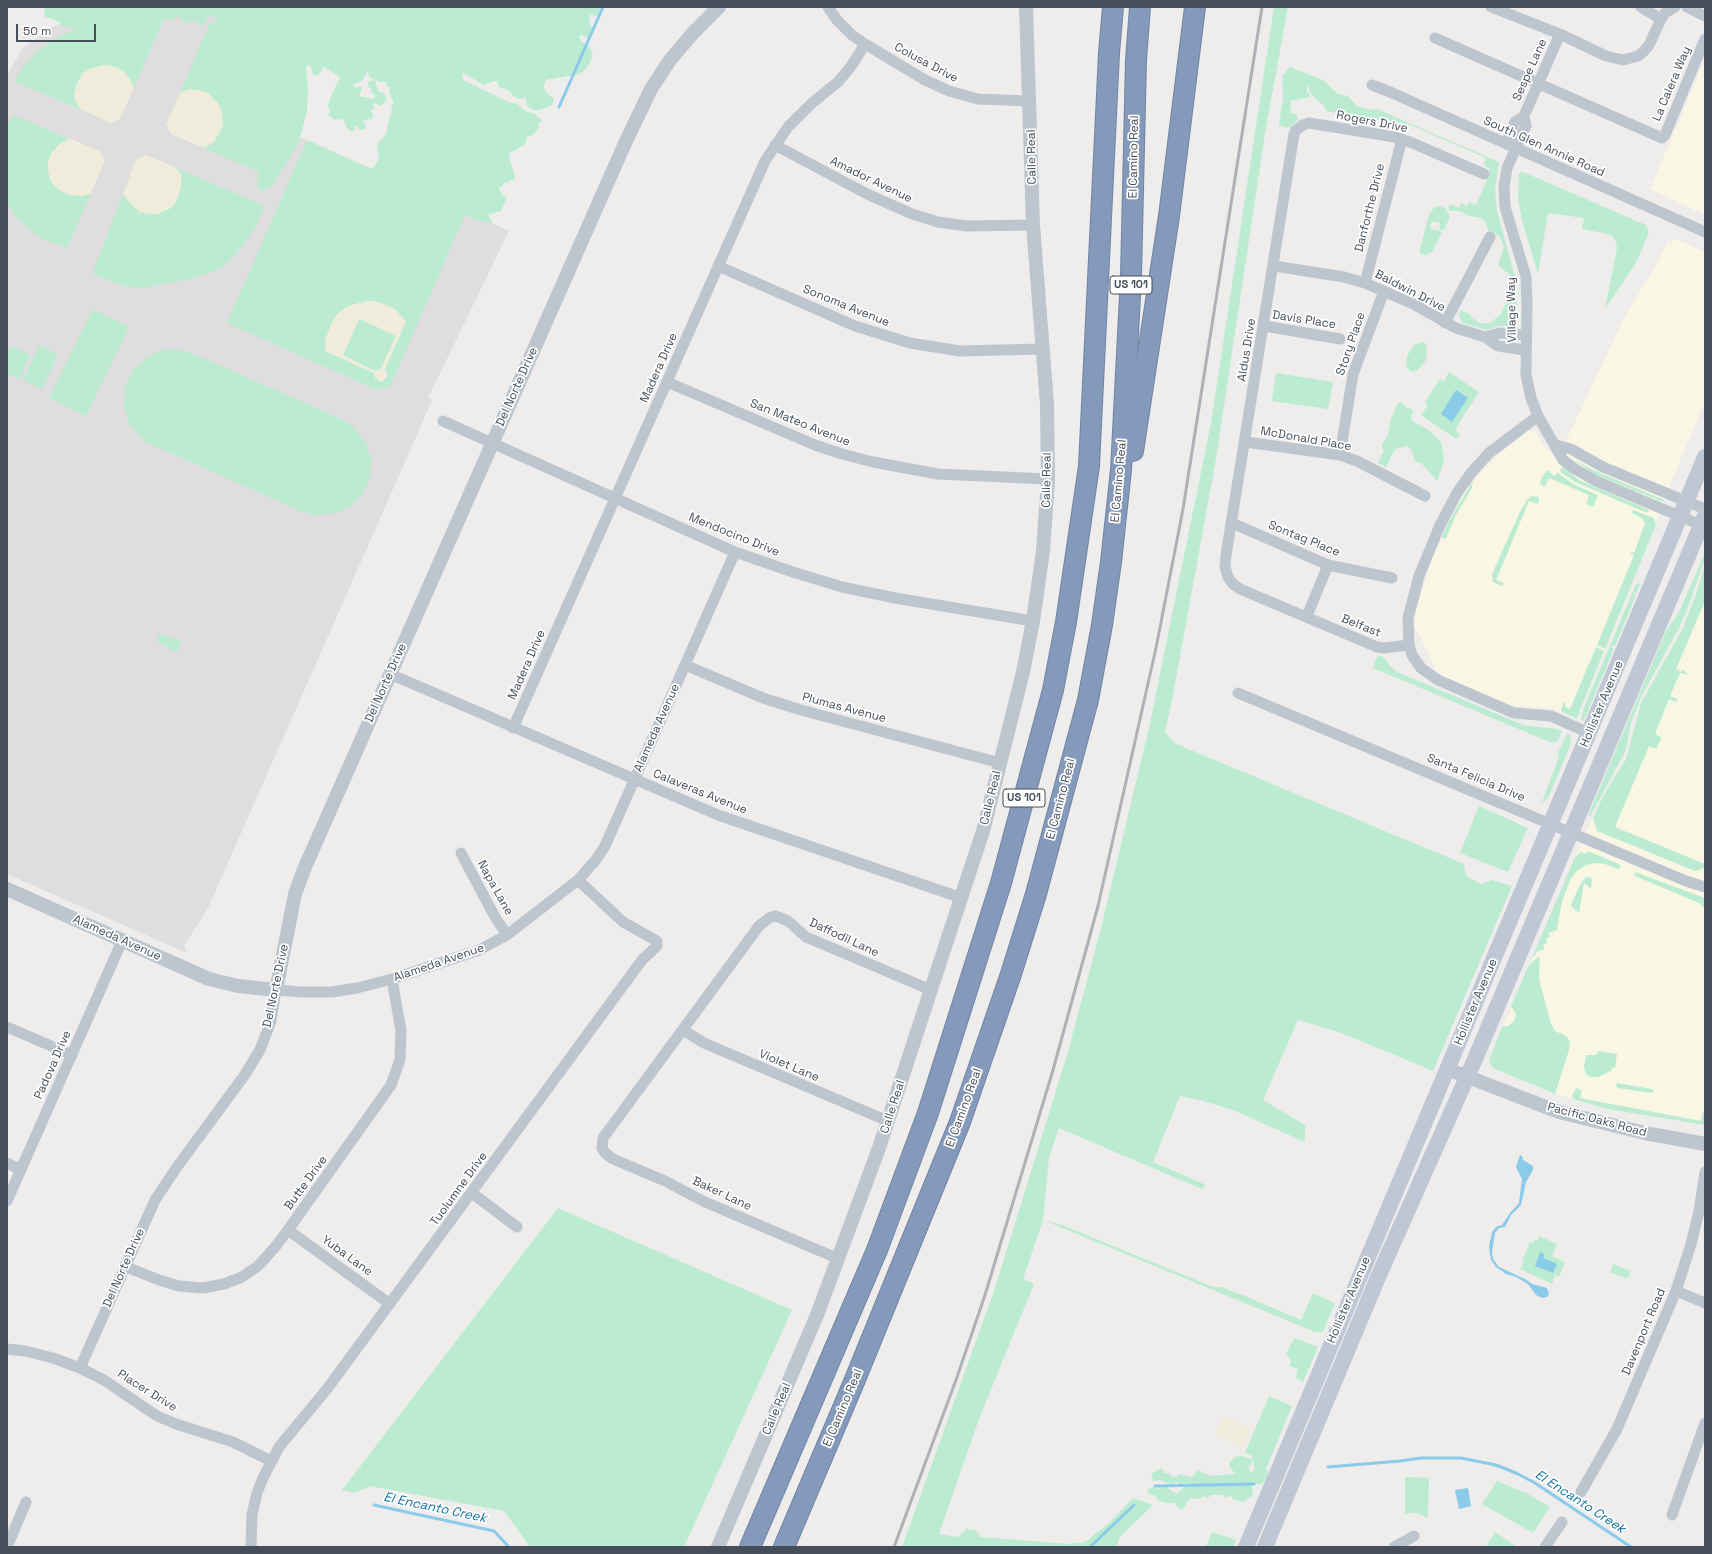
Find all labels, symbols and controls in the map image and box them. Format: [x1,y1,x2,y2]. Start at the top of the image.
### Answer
scale bar [18,16,98,42]
text: 50 m [23,23,51,39]
street label: Sespe Lane [1510,37,1550,103]
street label: Colusa Drive [892,40,960,86]
street label: La Calera Way [1650,44,1694,124]
street label: Rogers Drive [1335,108,1409,136]
street label: South Glen Annie Road [1481,114,1607,180]
street label: El Camino Real [1126,115,1142,199]
street label: Calle Real [1024,129,1040,185]
street label: Amador Avenue [828,154,914,206]
street label: Danforthe Drive [1352,162,1388,254]
street label: Baldwin Drive [1372,267,1448,315]
road number: US 101 [1110,276,1152,294]
street label: Village Way [1504,277,1520,343]
street label: Sonoma Avenue [801,282,891,330]
street label: Davis Place [1271,308,1337,332]
street label: Story Place [1333,310,1369,378]
street label: Aldus Drive [1235,317,1259,383]
street label: Madera Drive [637,331,681,405]
street label: Del Norte Drive [493,345,541,429]
street label: San Mateo Avenue [748,396,852,450]
street label: McDonald Place [1259,424,1353,454]
street label: El Camino Real [1108,439,1130,523]
street label: Calle Real [1039,452,1055,508]
street label: Mendocino Drive [686,510,782,560]
street label: Sontag Place [1266,518,1342,560]
street label: Belfast [1339,612,1383,640]
street label: Madera Drive [505,628,549,702]
street label: Del Norte Drive [362,641,410,725]
street label: Hollister Avenue [1577,659,1627,749]
street label: Alameda Avenue [631,682,683,774]
street label: Plumas Avenue [800,690,888,726]
street label: Santa Felicia Drive [1425,751,1527,805]
street label: El Camino Real [1043,757,1079,841]
street label: Calaveras Avenue [651,767,749,817]
street label: Calle Real [977,769,1005,827]
road number: US 101 [1003,789,1045,807]
street label: Napa Lane [474,858,516,918]
street label: Alameda Avenue [71,912,163,964]
street label: Daffodil Lane [807,916,881,960]
street label: Alameda Avenue [392,941,486,985]
street label: Del Norte Drive [260,943,292,1029]
street label: Hollister Avenue [1451,957,1501,1047]
street label: Padova Drive [31,1028,75,1102]
street label: Violet Lane [757,1047,821,1085]
street label: El Camino Real [943,1067,985,1149]
street label: Calle Real [878,1079,908,1135]
street label: Pacific Oaks Road [1546,1100,1648,1140]
street label: Tuolumne Drive [427,1149,491,1229]
street label: Butte Drive [281,1153,331,1213]
street label: Baker Lane [690,1174,754,1214]
street label: Del Norte Drive [100,1226,148,1310]
street label: Yuba Lane [319,1233,375,1279]
street label: Hollister Avenue [1324,1255,1374,1345]
street label: Davenport Road [1619,1286,1669,1378]
street label: Placer Drive [115,1367,179,1415]
street label: El Camino Real [820,1367,866,1449]
street label: Calle Real [760,1381,794,1437]
water label: El Encanto Creek [1532,1467,1628,1537]
water label: El Encanto Creek [382,1489,488,1527]

